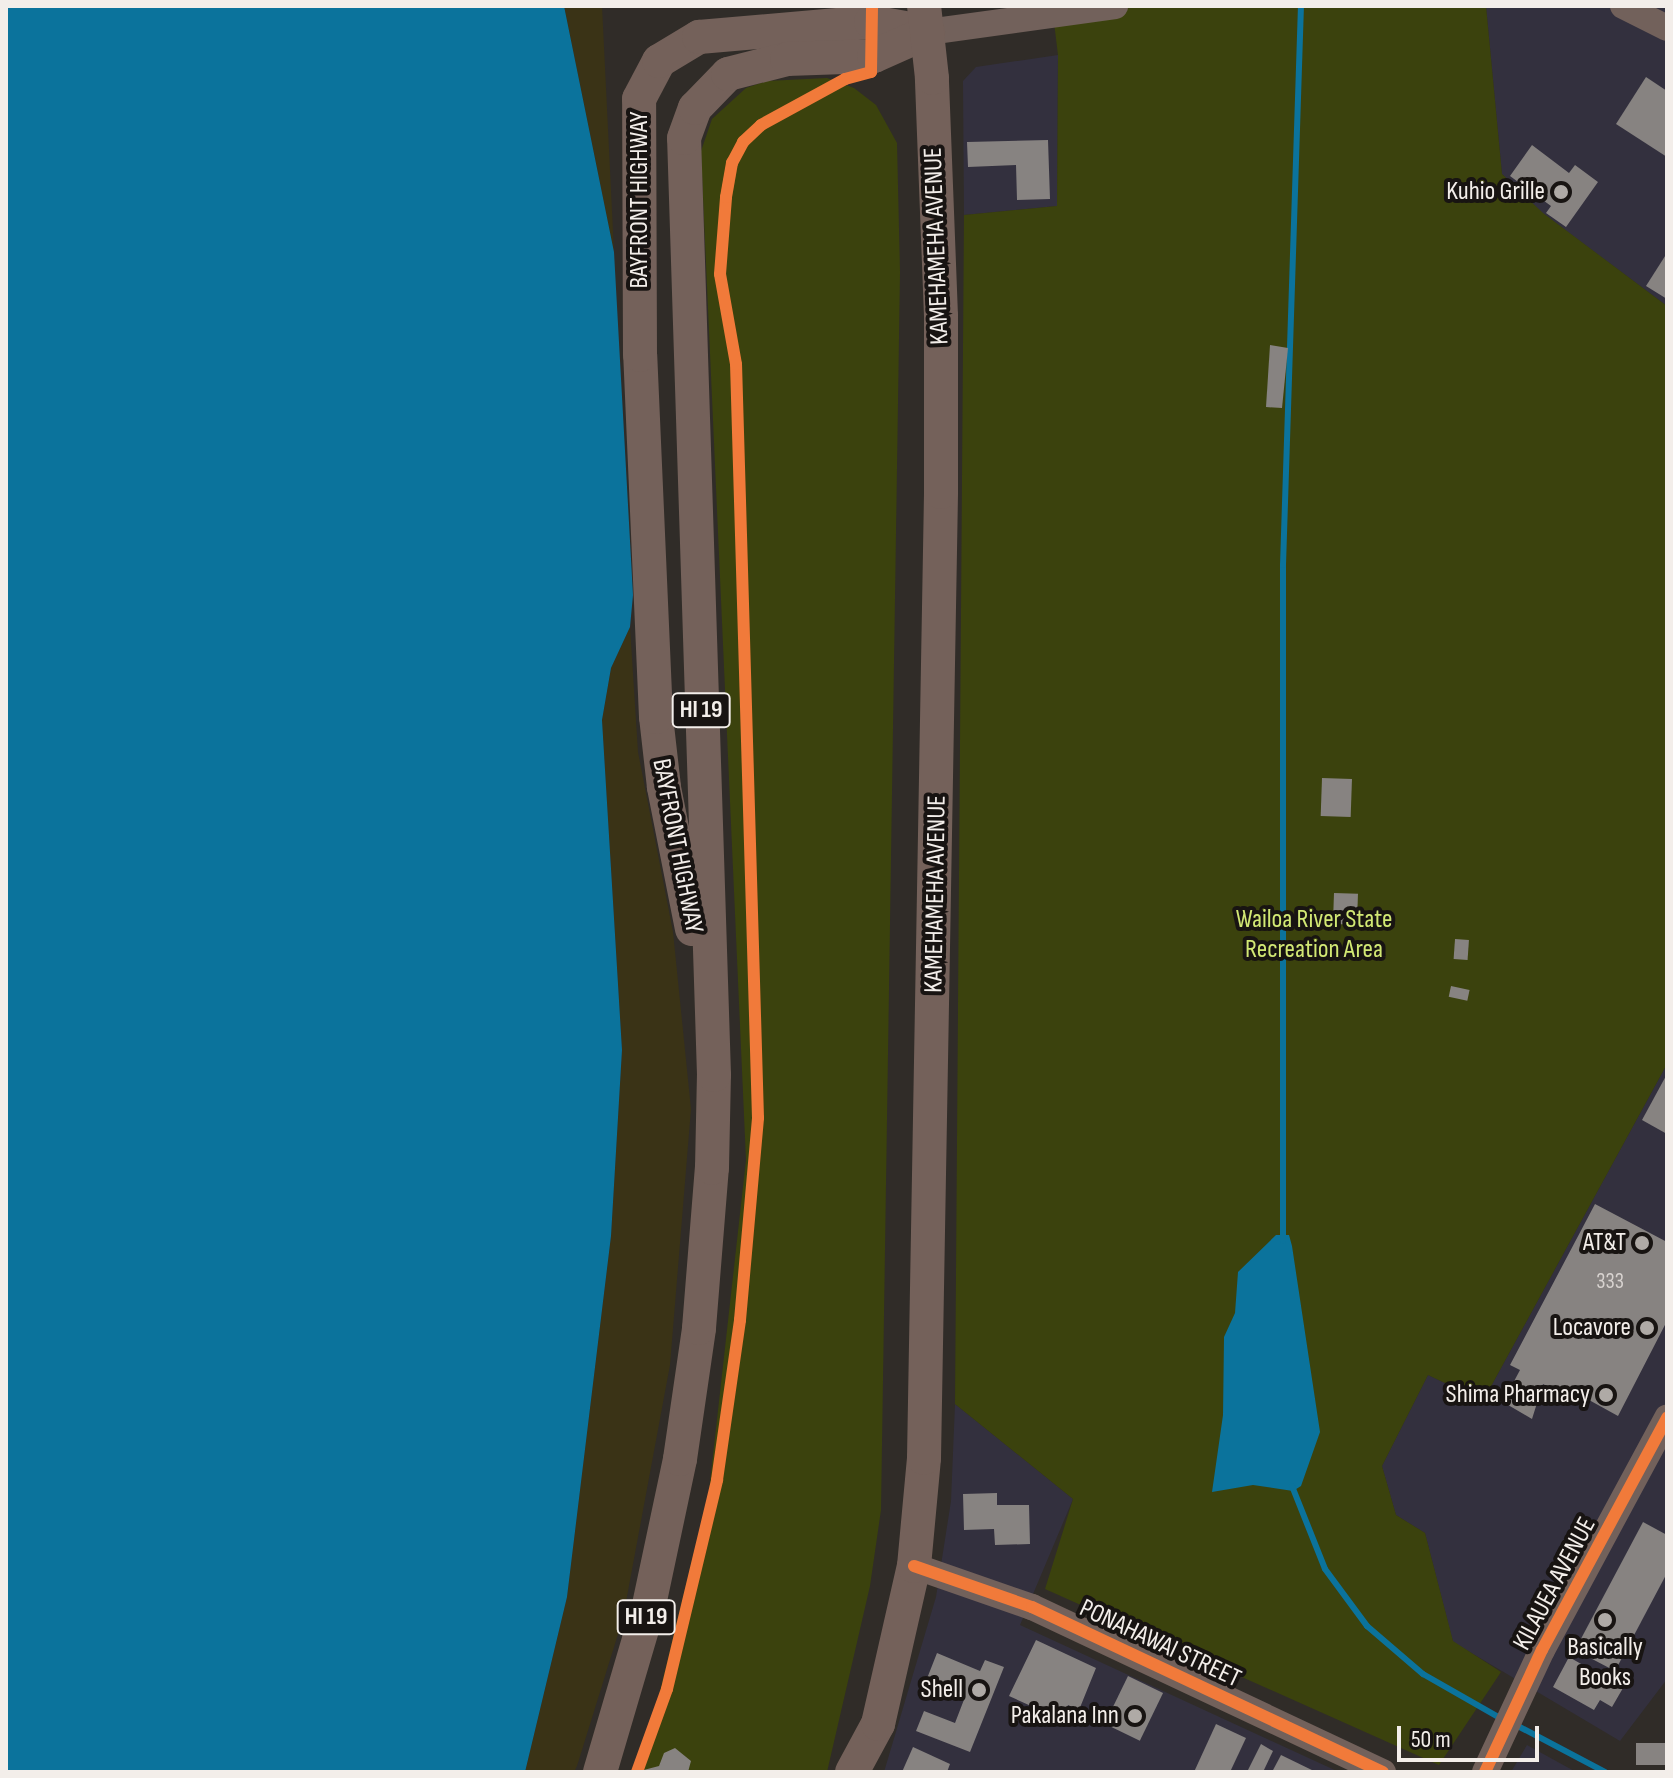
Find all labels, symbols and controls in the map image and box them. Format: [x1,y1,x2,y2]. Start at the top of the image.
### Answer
street label: BAYFRONT HIGHWAY [624,111,656,289]
street label: KAMEHAMEHA AVENUE [918,147,956,345]
place label: Kuhio Grille [1446,176,1545,208]
marker: Kuhio Grille [1552,183,1570,201]
road number: HI 19 [671,690,731,730]
street label: BAYFRONT HIGHWAY [645,756,709,936]
street label: KAMEHAMEHA AVENUE [919,795,953,993]
park label: Wailoa River State Recreation Area [1236,904,1392,966]
place label: AT&T [1583,1227,1626,1259]
marker: AT&T [1633,1234,1651,1252]
house number: 333 [1596,1269,1624,1295]
place label: Locavore [1553,1312,1631,1344]
marker: Locavore [1638,1319,1656,1337]
place label: Shima Pharmacy [1446,1379,1590,1411]
marker: Shima Pharmacy [1597,1386,1615,1404]
street label: KILAUEA AVENUE [1507,1512,1603,1656]
street label: PONAHAWAI STREET [1074,1593,1246,1695]
road number: HI 19 [616,1597,676,1637]
marker: Basically Books [1596,1611,1614,1629]
place label: Basically Books [1567,1632,1643,1694]
place label: Shell [921,1674,963,1706]
marker: Shell [970,1681,988,1699]
place label: Pakalana Inn [1011,1700,1119,1732]
marker: Pakalana Inn [1126,1707,1144,1725]
scale bar [1401,1710,1543,1760]
text: 50 m [1411,1725,1451,1754]

